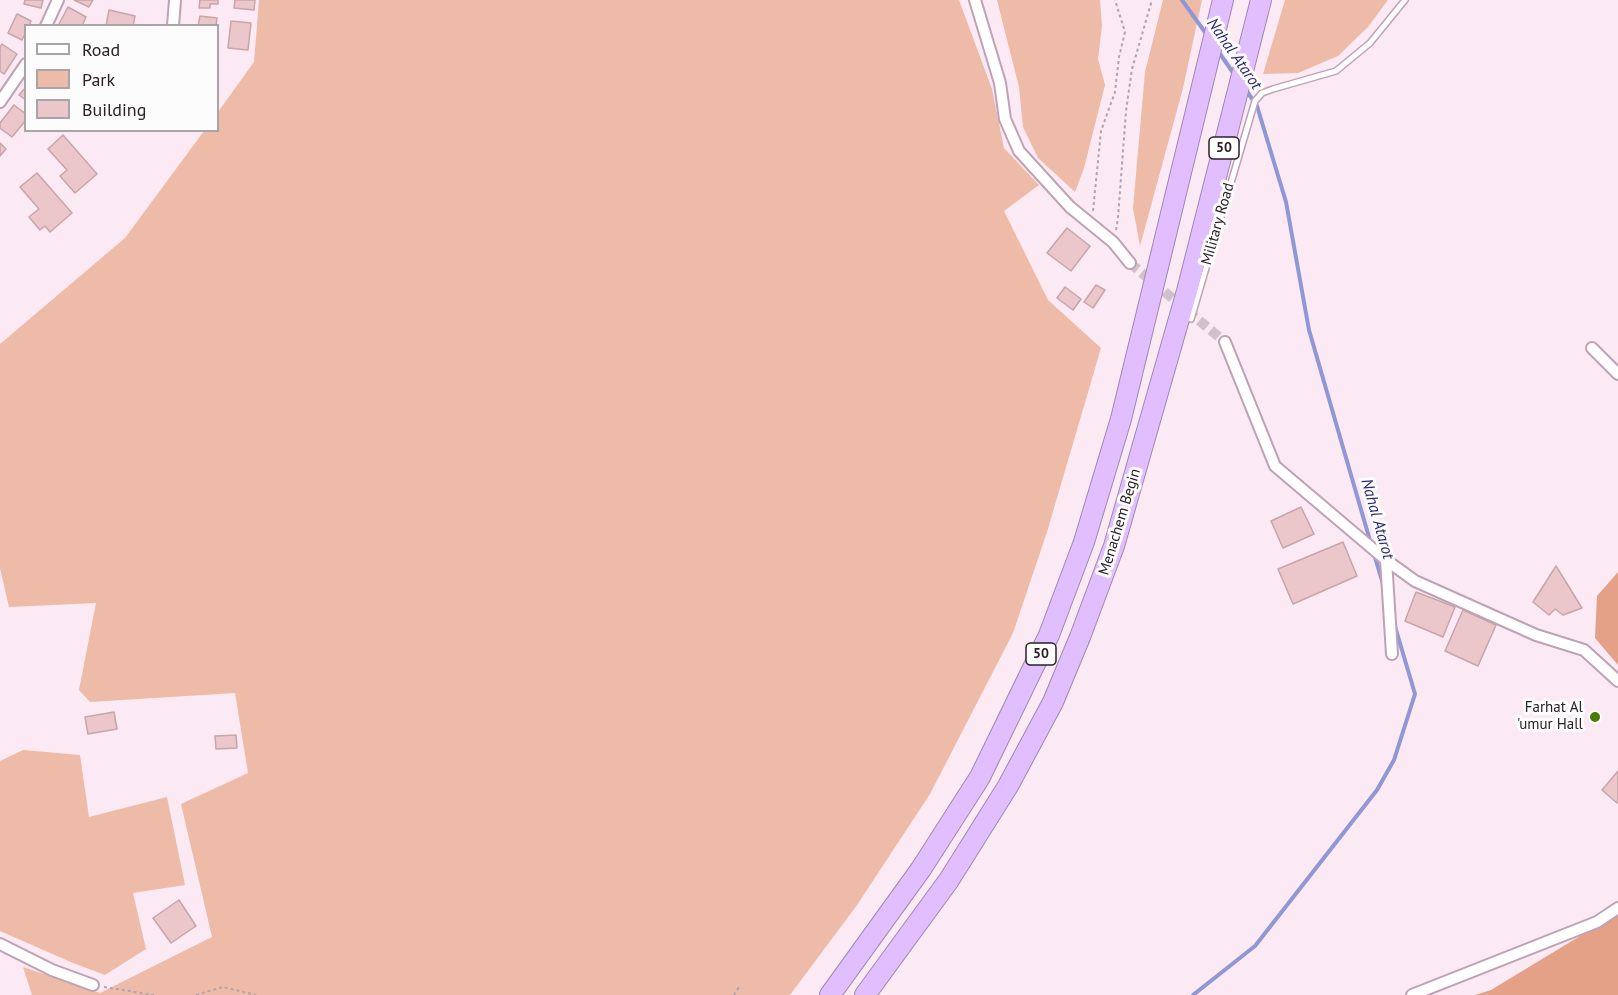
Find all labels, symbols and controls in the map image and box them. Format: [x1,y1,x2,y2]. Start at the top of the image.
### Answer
water label: Nahal Atarot [1202,15,1266,93]
legend [24,24,219,132]
text: Road [82,38,120,61]
text: Park [82,68,115,91]
text: Building [82,98,146,121]
road number: 50 [1209,137,1239,159]
street label: Military Road [1198,181,1238,267]
street label: Menachem Begin [1095,467,1145,577]
water label: Nahal Atarot [1356,477,1398,561]
road number: 50 [1026,643,1056,665]
place label: Farhat Al 'umur Hall [1517,699,1583,734]
marker: Farhat Al 'umur Hall [1588,710,1602,724]

